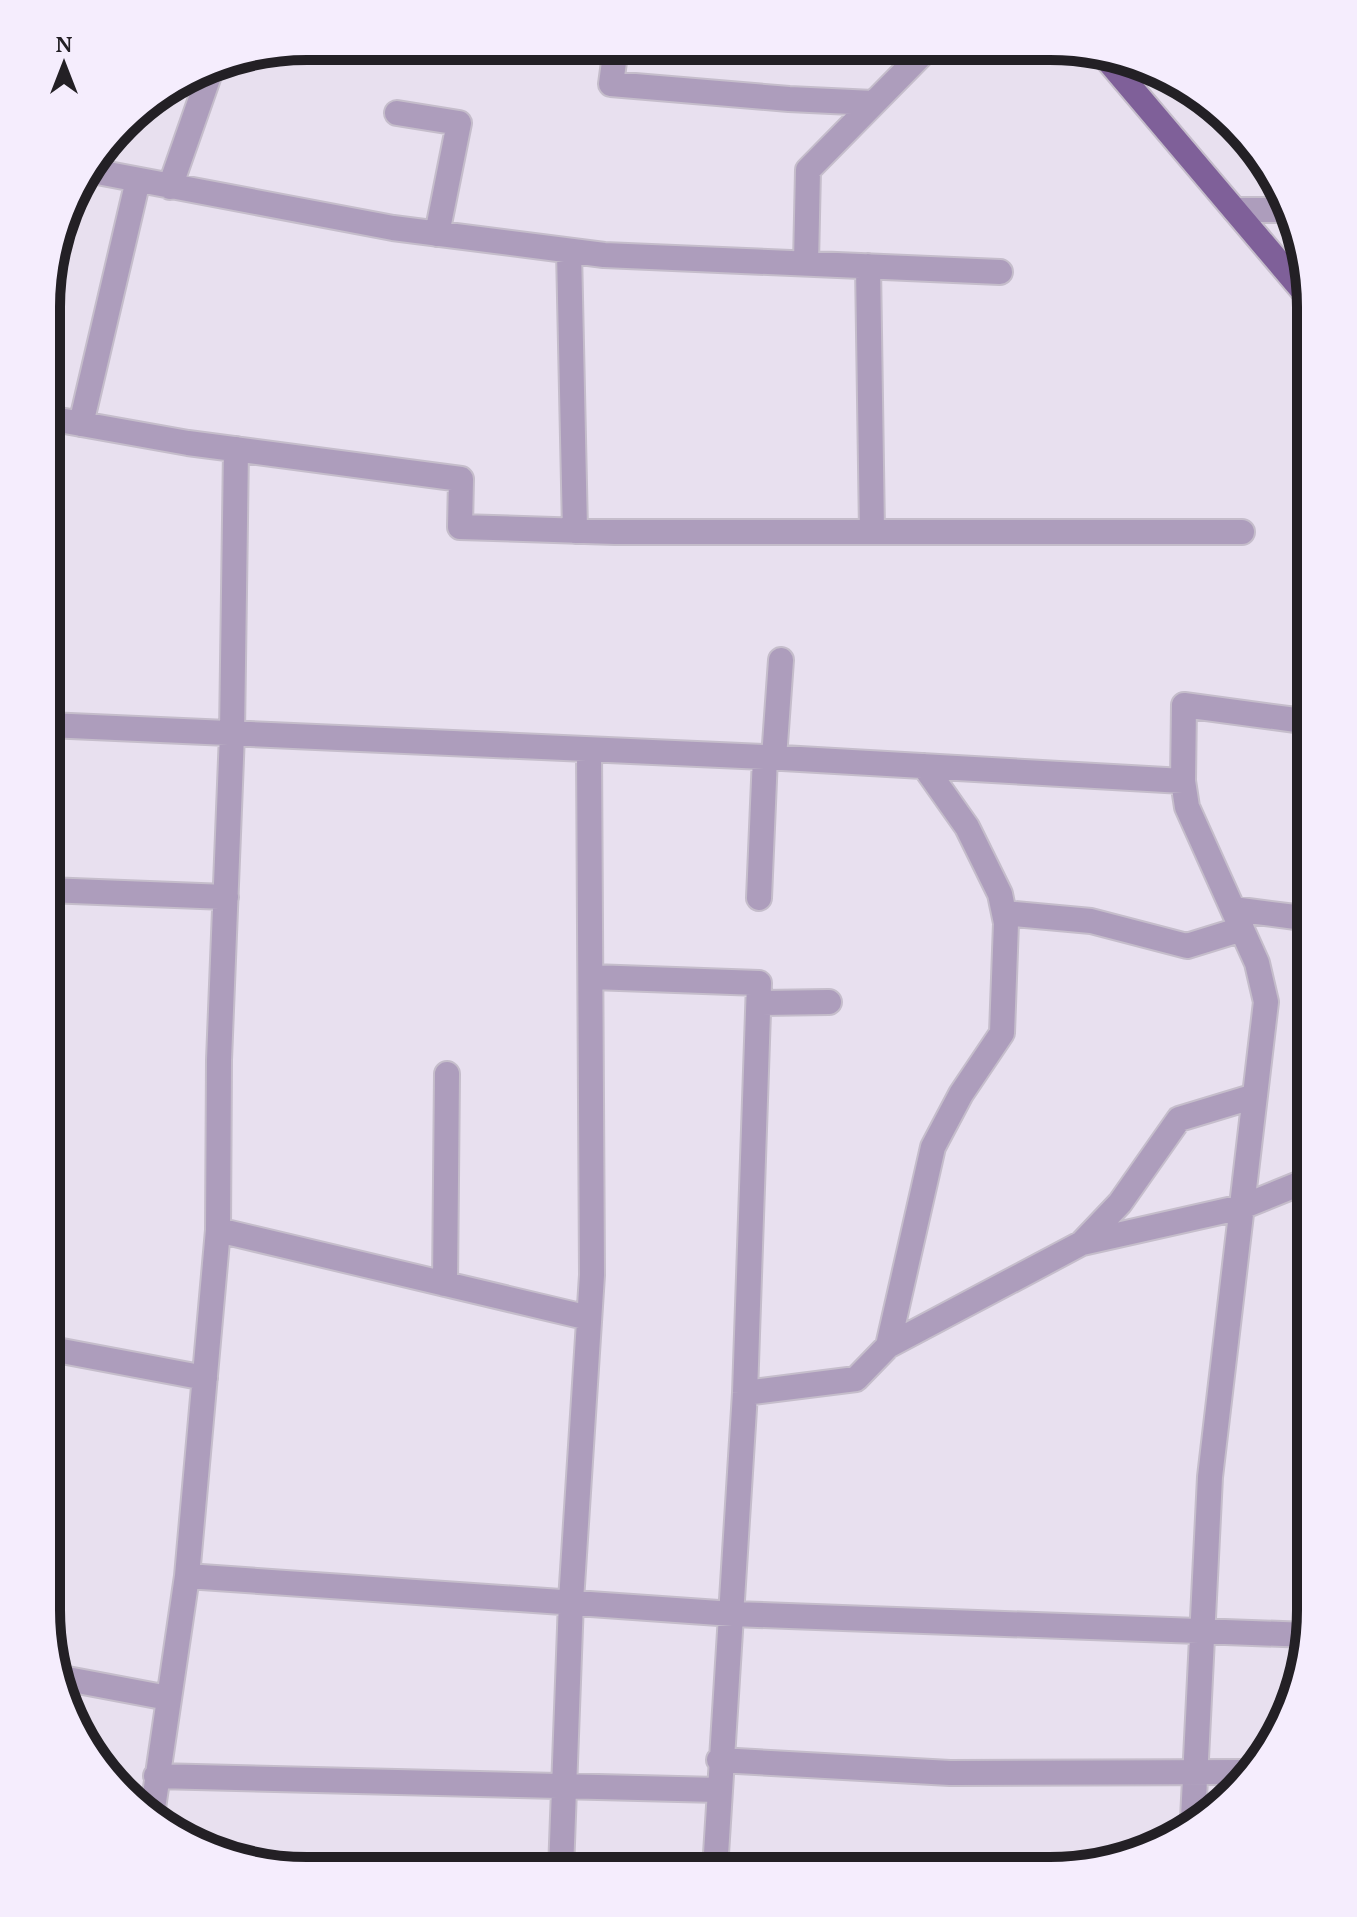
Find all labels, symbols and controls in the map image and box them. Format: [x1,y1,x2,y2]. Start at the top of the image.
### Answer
north arrow [24,24,104,104]
text: N [56,29,73,58]

